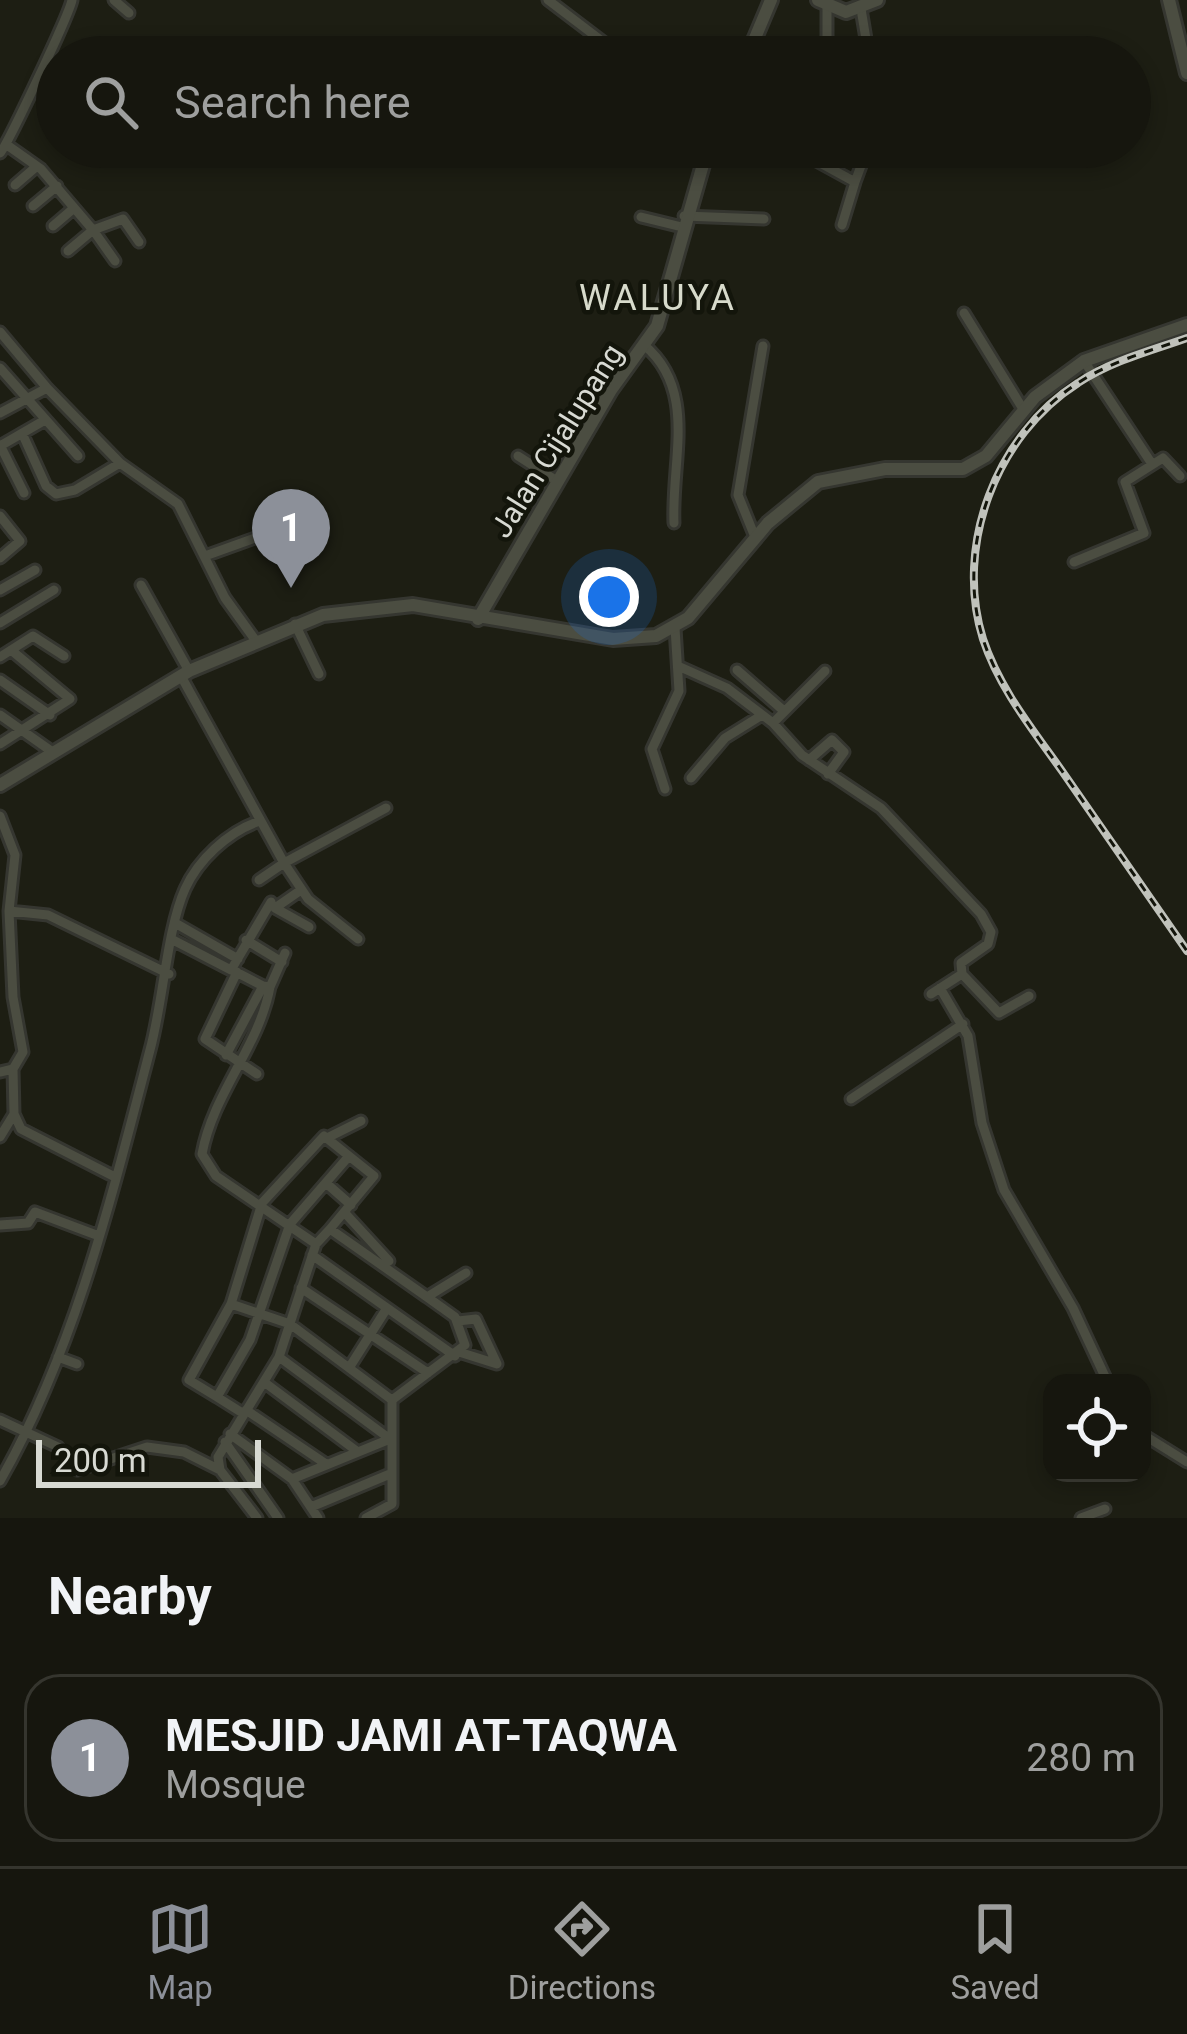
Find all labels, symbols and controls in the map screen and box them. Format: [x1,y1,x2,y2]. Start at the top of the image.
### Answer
search box [36,36,1151,168]
icon: search [78,69,144,135]
text: Search here [174,76,411,129]
district label: WALUYA [579,277,737,319]
street label: Jalan Cijalupang [483,338,630,544]
pin: 1 [252,489,330,588]
your location [579,567,639,627]
map controls [1043,1374,1151,1482]
button: locate [1043,1374,1151,1482]
scale bar [36,1434,261,1487]
text: 200 m [54,1441,147,1480]
text: Nearby [48,1567,212,1626]
text: MESJID JAMI AT-TAQWA [165,1709,677,1762]
text: 1 [79,1735,101,1781]
text: 280 m [1026,1735,1136,1781]
text: Mosque [165,1762,306,1808]
tab: Map [147,1896,213,2007]
tab: Directions [508,1896,656,2007]
tab: Saved [951,1896,1040,2007]

